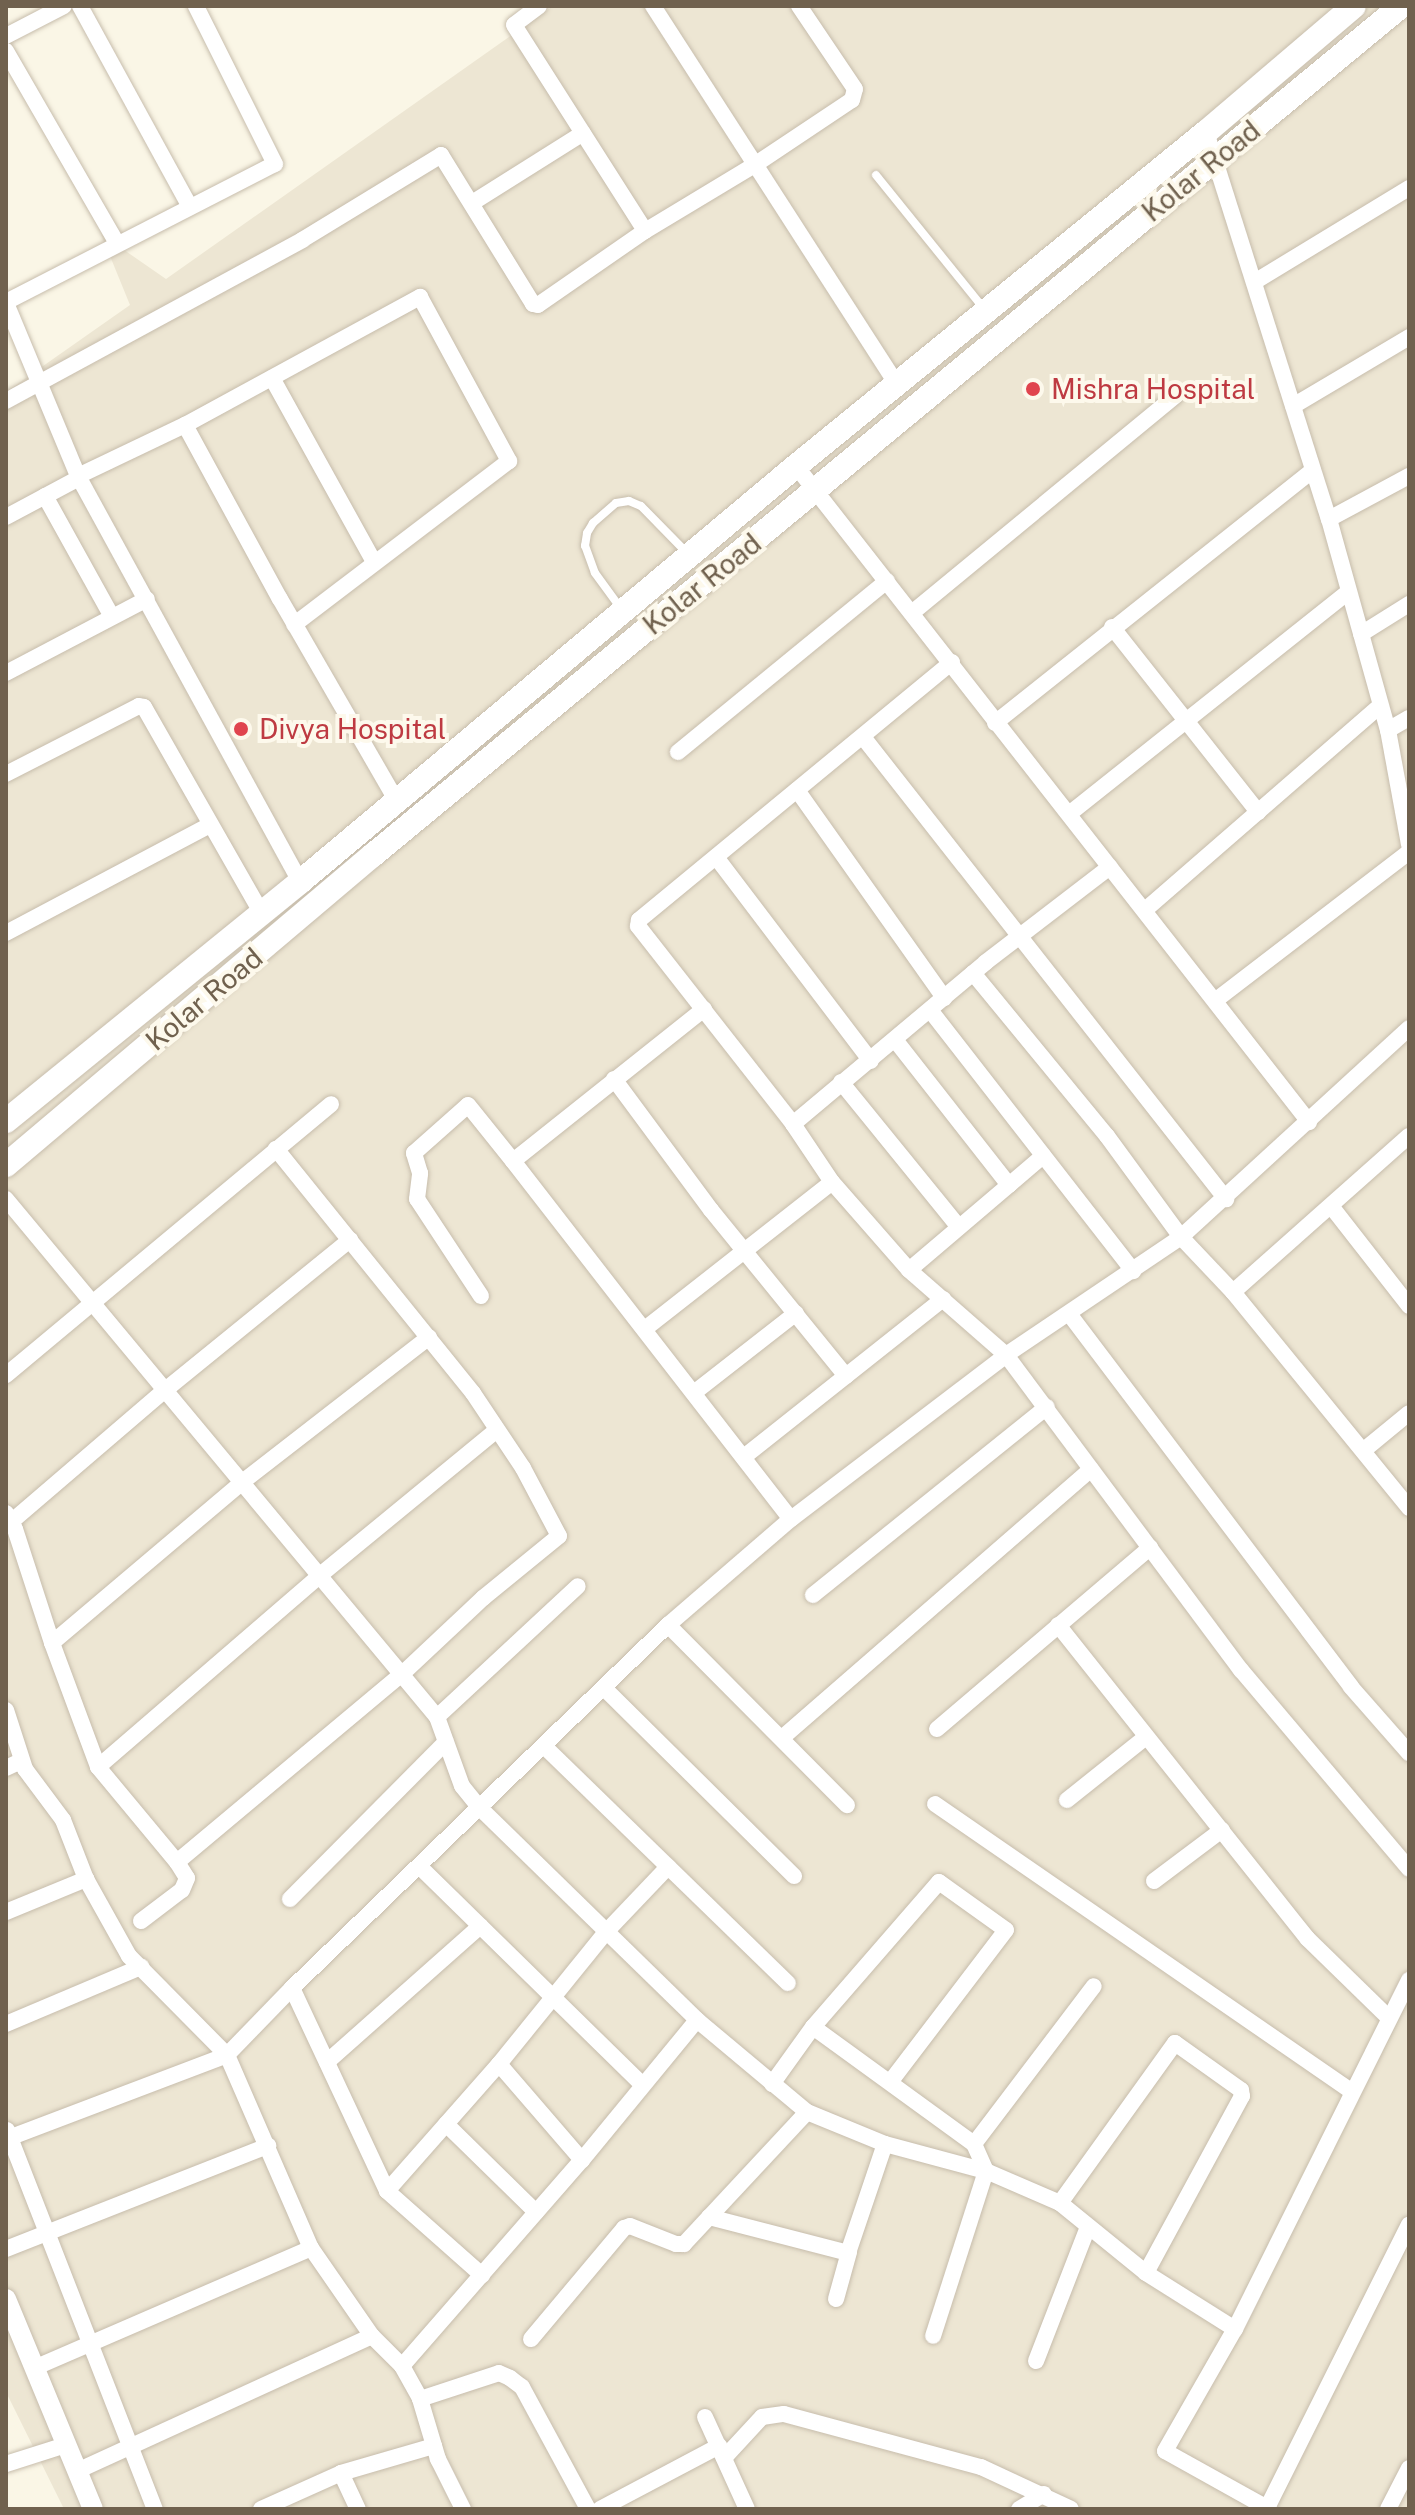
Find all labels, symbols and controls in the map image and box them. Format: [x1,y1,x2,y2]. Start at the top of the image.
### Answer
street label: Kolar Road [1135,113,1267,229]
place label: Mishra Hospital [1051,372,1255,406]
marker: Mishra Hospital [1022,378,1044,400]
street label: Kolar Road [636,526,768,642]
place label: Divya Hospital [259,712,446,746]
marker: Divya Hospital [230,718,252,740]
street label: Kolar Road [139,940,269,1058]

